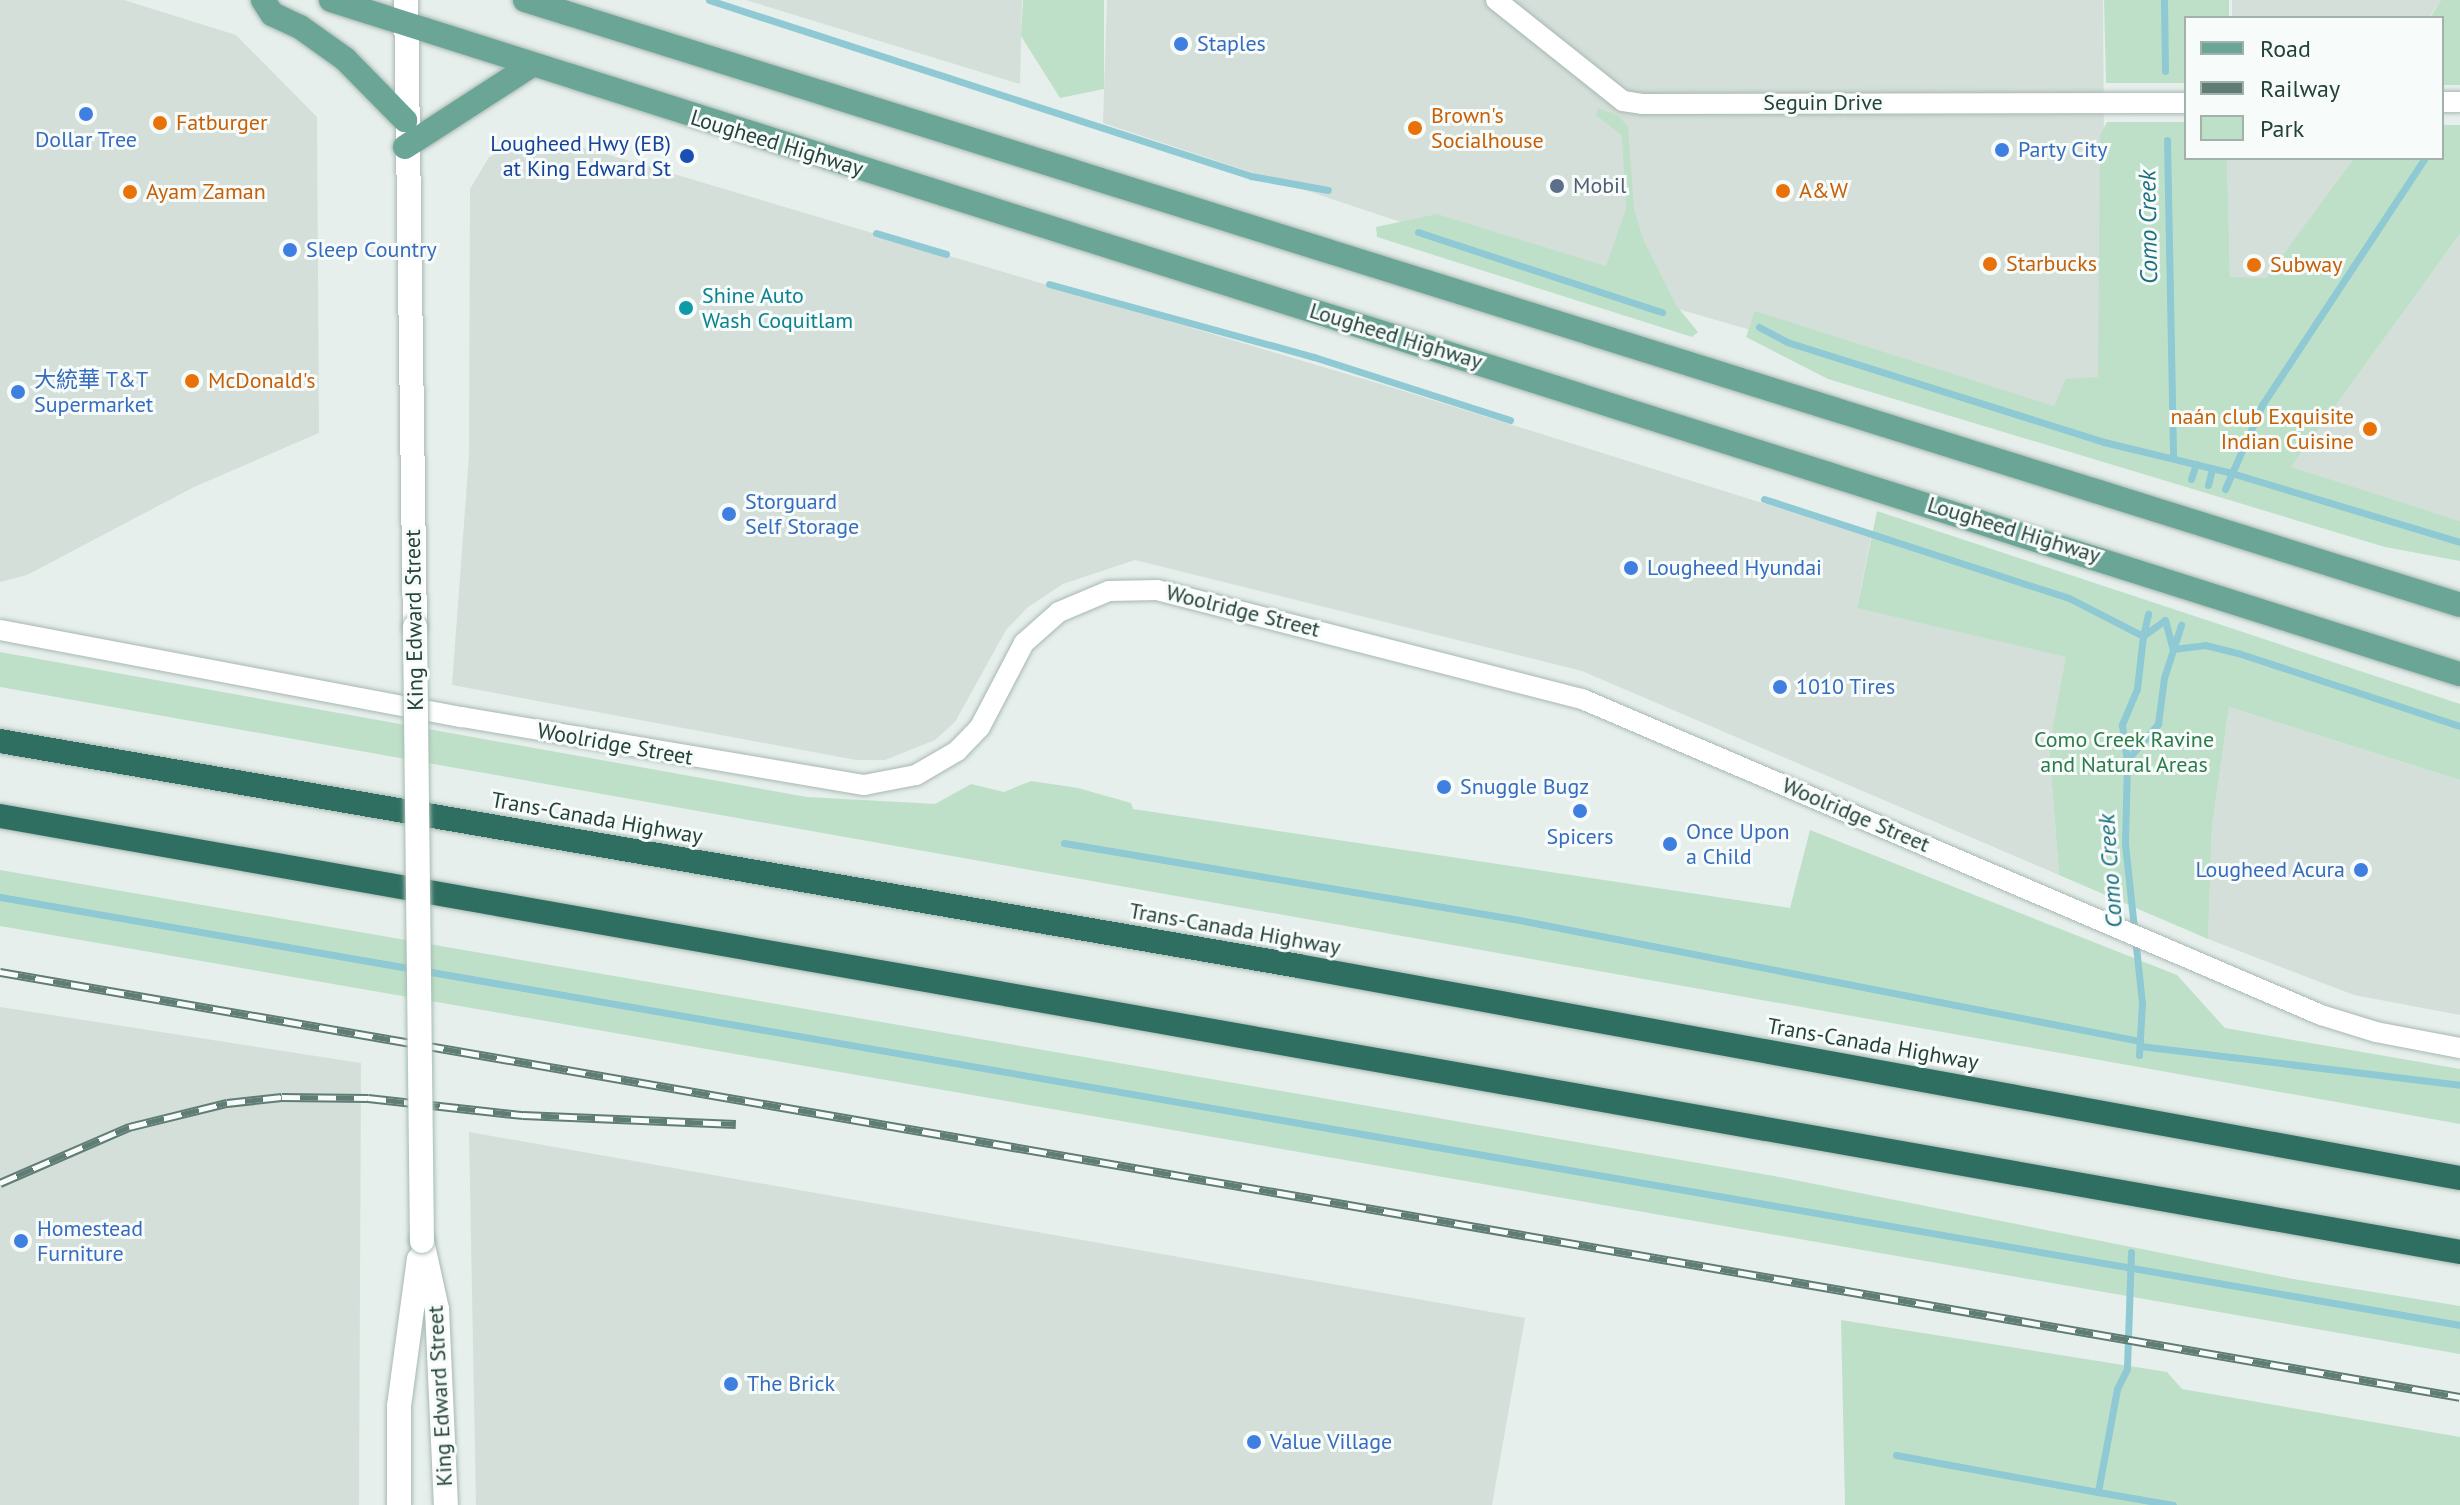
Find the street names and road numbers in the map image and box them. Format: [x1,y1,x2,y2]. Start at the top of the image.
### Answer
street label: Seguin Drive [1763,90,1883,116]
street label: Lougheed Highway [687,104,867,182]
street label: Lougheed Highway [1306,297,1486,375]
street label: Lougheed Highway [1924,491,2104,569]
street label: King Edward Street [399,529,429,711]
street label: Woolridge Street [1163,579,1323,643]
street label: Woolridge Street [535,717,695,771]
street label: Woolridge Street [1778,772,1934,858]
street label: Trans-Canada Highway [489,786,705,850]
street label: Trans-Canada Highway [1127,897,1343,961]
street label: Trans-Canada Highway [1765,1012,1981,1076]
street label: King Edward Street [422,1305,458,1487]

